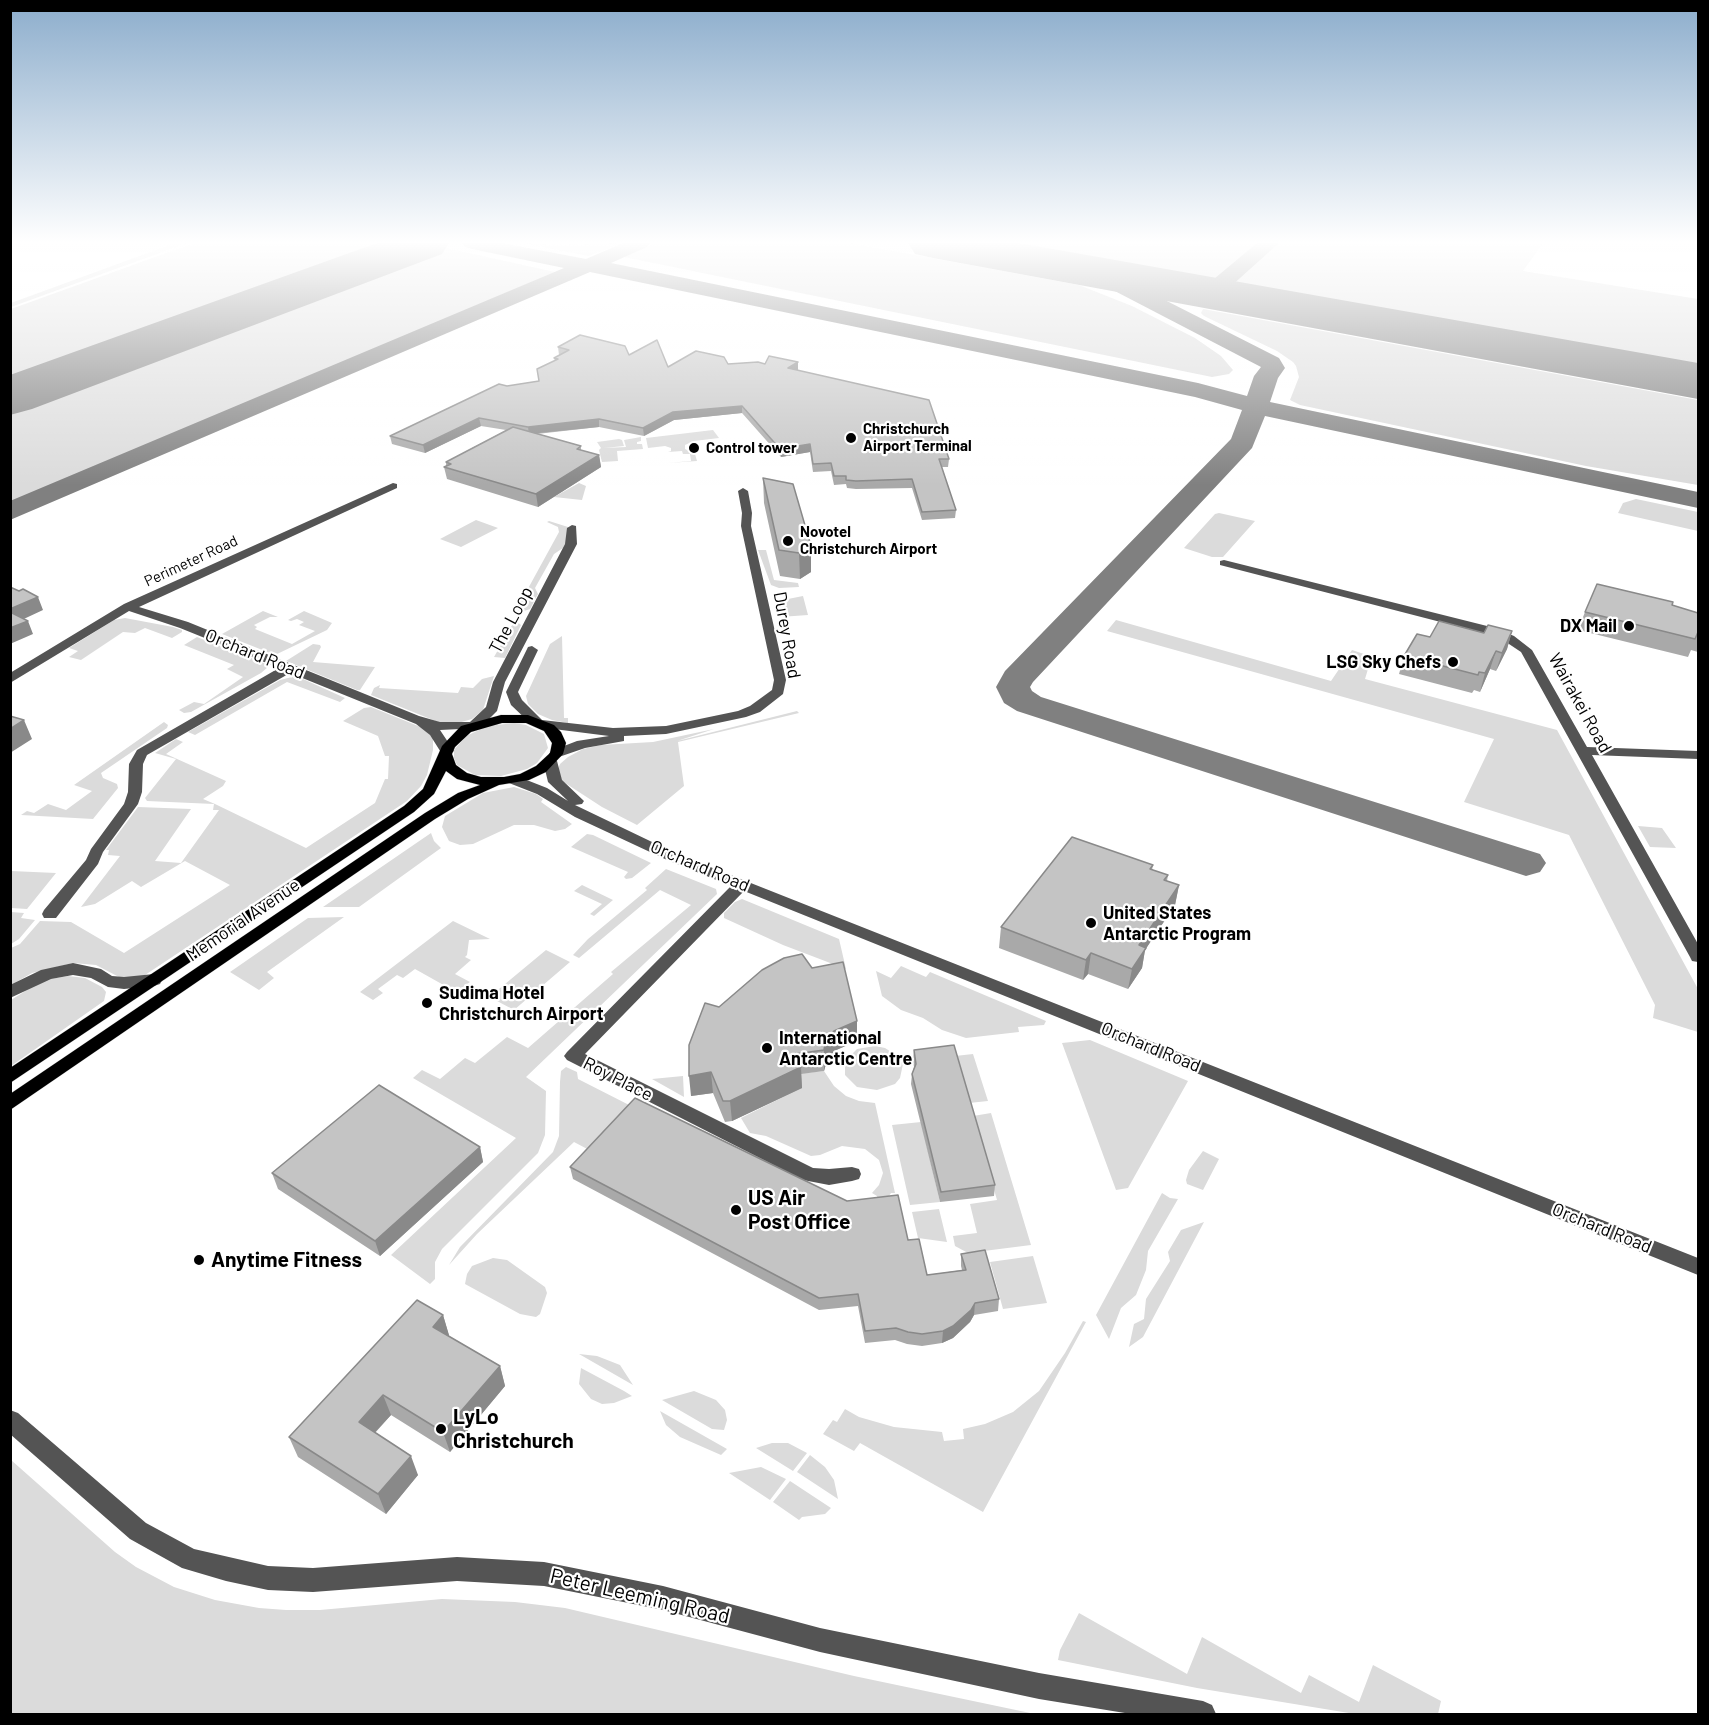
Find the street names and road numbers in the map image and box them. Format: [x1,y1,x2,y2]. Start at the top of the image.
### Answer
street label: Perimeter Road [141,532,241,590]
street label: The Loop [484,583,538,657]
street label: Durey Road [769,590,805,680]
street label: Orchard Road [202,624,308,684]
street label: Wairakei Road [1544,649,1616,757]
street label: Orchard Road [647,835,753,897]
street label: Memorial Avenue [182,874,304,966]
street label: Orchard Road [1098,1017,1204,1077]
street label: Roy Place [580,1052,656,1106]
street label: Orchard Road [1549,1198,1655,1258]
street label: Peter Leeming Road [548,1563,732,1629]

